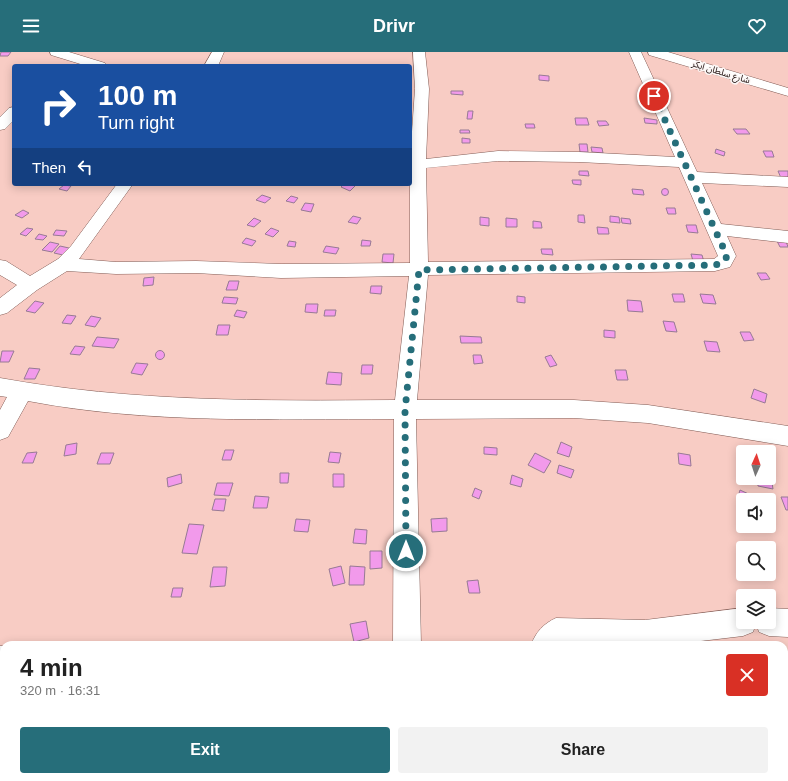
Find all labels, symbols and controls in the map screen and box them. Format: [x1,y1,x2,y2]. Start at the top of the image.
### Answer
icon: menu [20,15,42,37]
icon: heart [746,15,768,37]
text: Drivr [373,16,415,36]
street label: شارع سلطان ابكر [689,58,751,87]
pin [637,79,671,113]
icon: right [32,80,84,132]
text: 100 m [98,80,177,111]
icon: arrive [643,85,665,107]
text: Turn right [98,113,174,133]
icon: left [74,156,96,178]
text: Then [32,159,66,176]
north arrow [736,445,776,485]
map controls [736,445,776,629]
button: sound [736,493,776,533]
position arrow [385,530,427,572]
button: search [736,541,776,581]
button: layers [736,589,776,629]
text: 4 min [20,654,83,681]
button: close [726,654,768,696]
text: 320 m · 16:31 [20,683,100,698]
button: Exit [20,727,390,773]
button: Share [398,727,768,773]

